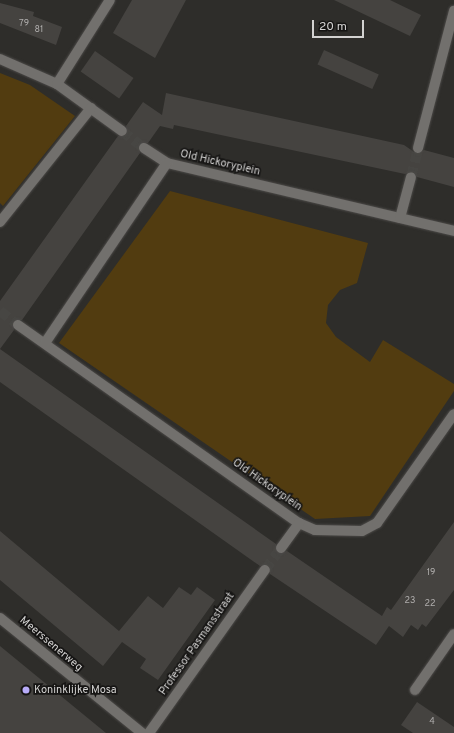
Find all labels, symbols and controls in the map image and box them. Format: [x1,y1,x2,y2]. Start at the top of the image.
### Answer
scale bar [314,12,366,38]
house number: 79 [19,19,29,29]
text: 20 m [319,19,347,35]
house number: 81 [35,25,43,35]
street label: Old Hickoryplein [179,147,261,179]
street label: Old Hickoryplein [230,456,304,514]
house number: 19 [427,568,435,578]
street label: Professor Pasmansstraat [157,590,237,698]
house number: 23 [405,596,415,606]
house number: 22 [424,599,436,609]
street label: Meerssenerweg [17,614,85,674]
place label: Koninklijke Mosa [34,683,117,697]
marker: Koninklijke Mosa [21,685,31,695]
house number: 4 [429,717,435,727]

